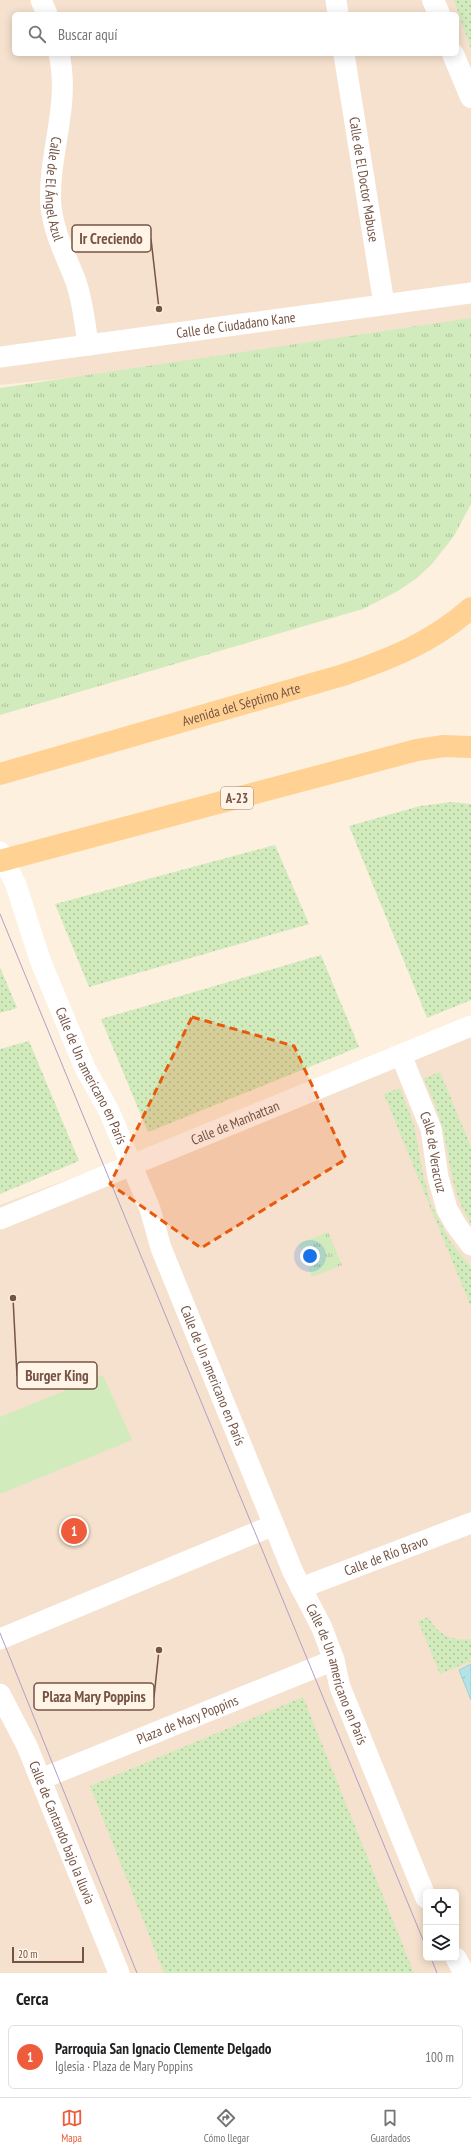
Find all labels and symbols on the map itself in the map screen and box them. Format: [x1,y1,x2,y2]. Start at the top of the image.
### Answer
street label: Calle de El Doctor Mabuse [345,116,383,243]
street label: Calle de El Ángel Azul [42,135,68,244]
callout: Ir Creciendo [72,225,151,252]
text: Ir Creciendo [79,229,143,248]
street label: Calle de Ciudadano Kane [175,308,297,342]
street label: Avenida del Séptimo Arte [180,679,303,730]
road number: A-23 [221,787,253,809]
street label: Calle de Un americano en París [52,1004,131,1147]
street label: Calle de Manhattan [188,1097,282,1149]
street label: Calle de Veracruz [416,1109,451,1195]
your location [300,1246,320,1266]
street label: Calle de Un americano en París [176,1303,250,1448]
callout: Burger King [17,1362,97,1389]
text: Burger King [25,1366,89,1385]
pin: 1 [61,1516,87,1546]
street label: Calle de Río Bravo [342,1531,430,1580]
street label: Calle de Un americano en París [302,1601,372,1748]
callout: Plaza Mary Poppins [34,1683,154,1710]
text: Plaza Mary Poppins [42,1687,146,1706]
street label: Plaza de Mary Poppins [134,1691,241,1748]
street label: Calle de Cantando bajo la lluvia [25,1758,99,1907]
scale bar [12,1945,84,1964]

